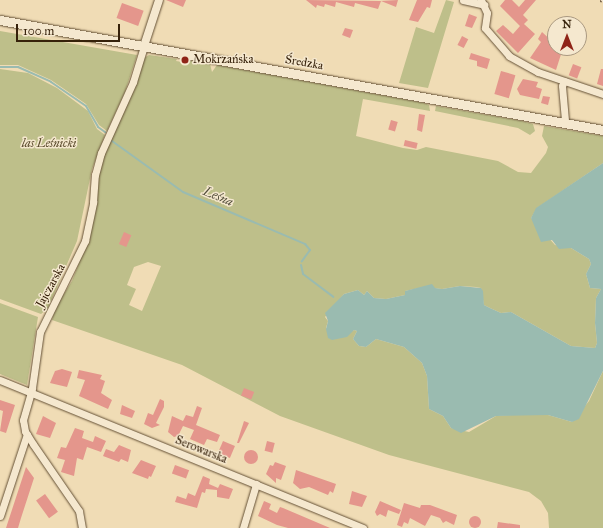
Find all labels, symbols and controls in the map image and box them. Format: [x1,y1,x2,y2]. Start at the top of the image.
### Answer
scale bar [18,16,122,42]
north arrow [547,16,587,56]
text: N [562,18,572,31]
text: 100 m [23,24,54,38]
place label: Mokrzańska [193,53,253,67]
street label: Średzka [284,53,324,73]
marker: Mokrzańska [180,55,190,65]
park label: las Leśnicki [22,137,76,151]
water label: Leśna [201,184,235,210]
street label: Jajczarska [33,262,69,310]
street label: Serowarska [173,433,229,467]

